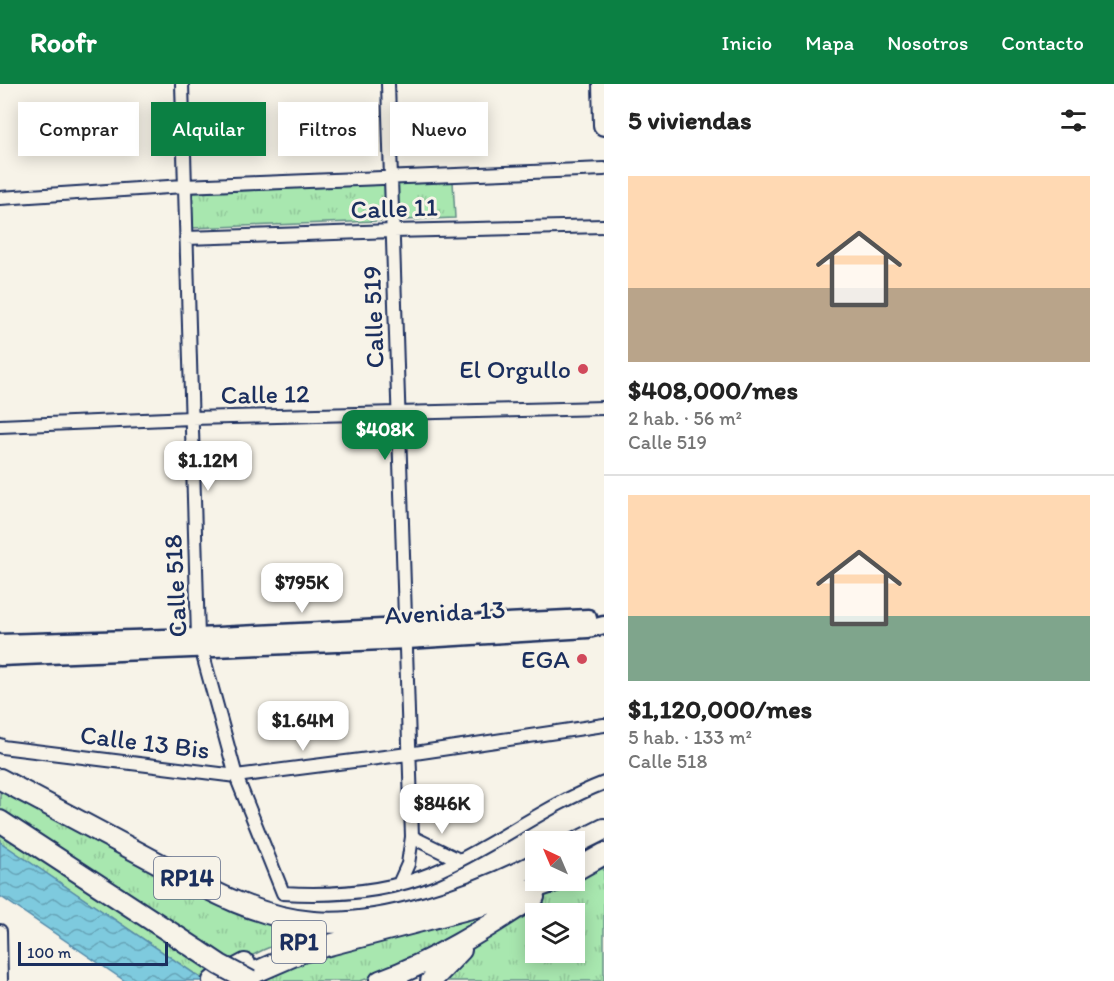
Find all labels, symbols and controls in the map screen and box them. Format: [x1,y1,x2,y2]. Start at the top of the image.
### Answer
text: Roofr [30,25,96,59]
text: Inicio [722,30,772,55]
text: Mapa [805,30,854,55]
text: Nosotros [887,30,968,55]
text: Contacto [1001,30,1084,55]
chip: Comprar [18,102,139,156]
chip: Alquilar [151,102,266,156]
chip: Filtros [278,102,378,156]
chip: Nuevo [390,102,488,156]
text: 5 viviendas [628,104,752,136]
icon: filters [1057,104,1090,137]
street label: Calle 11 [350,190,438,226]
icon: home [805,215,913,323]
street label: Calle 519 [355,265,391,369]
place label: El Orgullo [459,353,571,385]
marker: El Orgullo [576,362,590,376]
text: $408,000/mes [628,374,798,406]
street label: Calle 12 [220,377,310,411]
text: 2 hab. · 56 m² [628,406,742,430]
pin: $408K [343,410,427,461]
text: $408K [356,417,414,441]
text: Calle 519 [628,430,707,454]
pin: $1.12M [159,441,257,492]
text: $1.12M [178,448,238,472]
street label: Calle 518 [156,534,194,638]
icon: home [805,534,913,642]
pin: $795K [260,563,344,614]
text: $795K [275,570,329,594]
street label: Avenida 13 [384,593,506,631]
place label: EGA [521,643,570,675]
marker: EGA [575,652,589,666]
text: $1,120,000/mes [628,693,812,725]
pin: $1.64M [254,701,352,752]
text: $1.64M [272,708,334,732]
street label: Calle 13 Bis [78,718,212,766]
text: 5 hab. · 133 m² [628,725,752,749]
text: Calle 518 [628,749,707,773]
pin: $846K [400,784,484,835]
text: $846K [414,791,470,815]
north arrow [525,831,585,891]
map controls [525,831,585,963]
road number: RP14 [154,857,220,899]
button: layers [525,903,585,963]
road number: RP1 [272,921,326,963]
scale bar [18,939,168,966]
text: 100 m [27,943,71,962]

